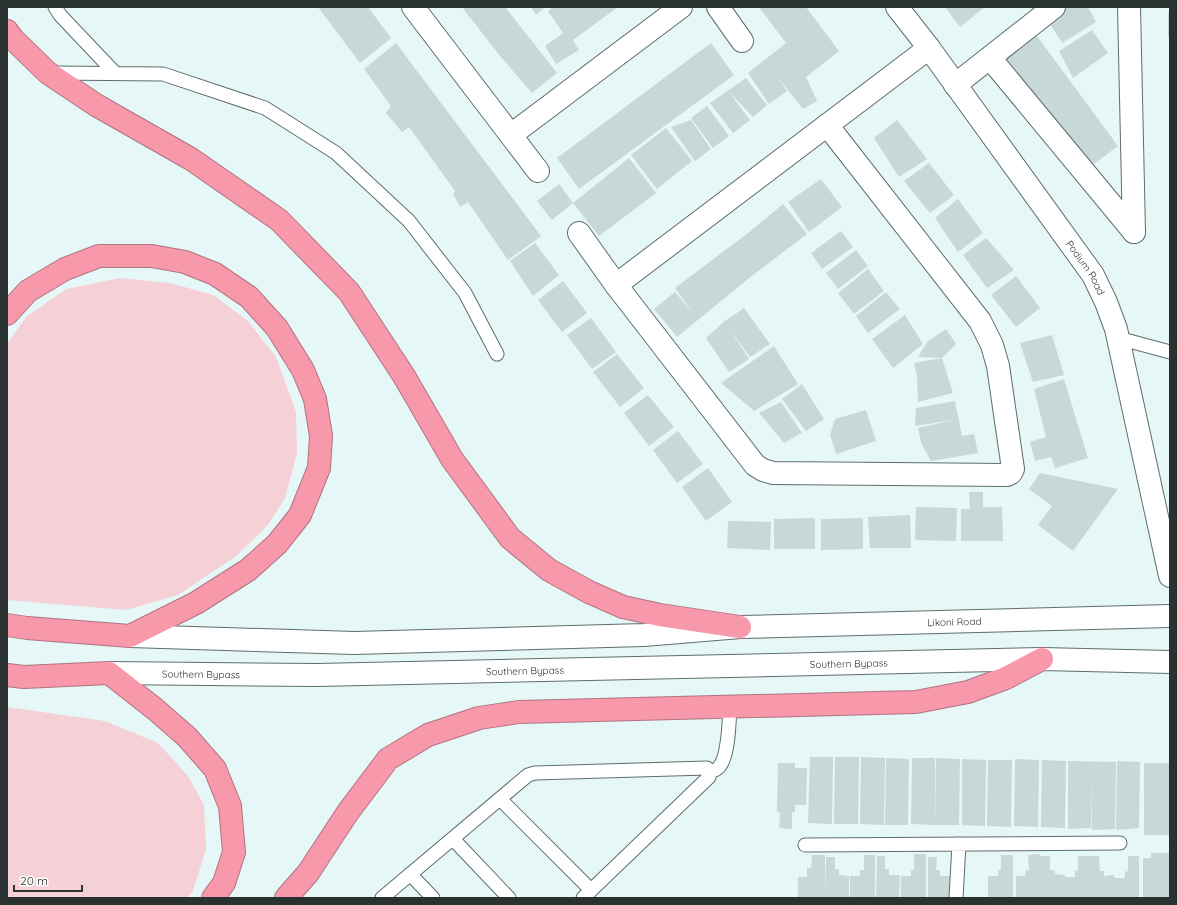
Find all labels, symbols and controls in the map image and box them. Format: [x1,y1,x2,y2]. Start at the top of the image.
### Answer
street label: Podium Road [1064,238,1108,297]
street label: Likoni Road [927,614,982,629]
street label: Southern Bypass [810,656,888,671]
street label: Southern Bypass [486,663,564,678]
street label: Southern Bypass [162,667,240,681]
scale bar [14,867,82,893]
text: 20 m [20,873,48,888]

